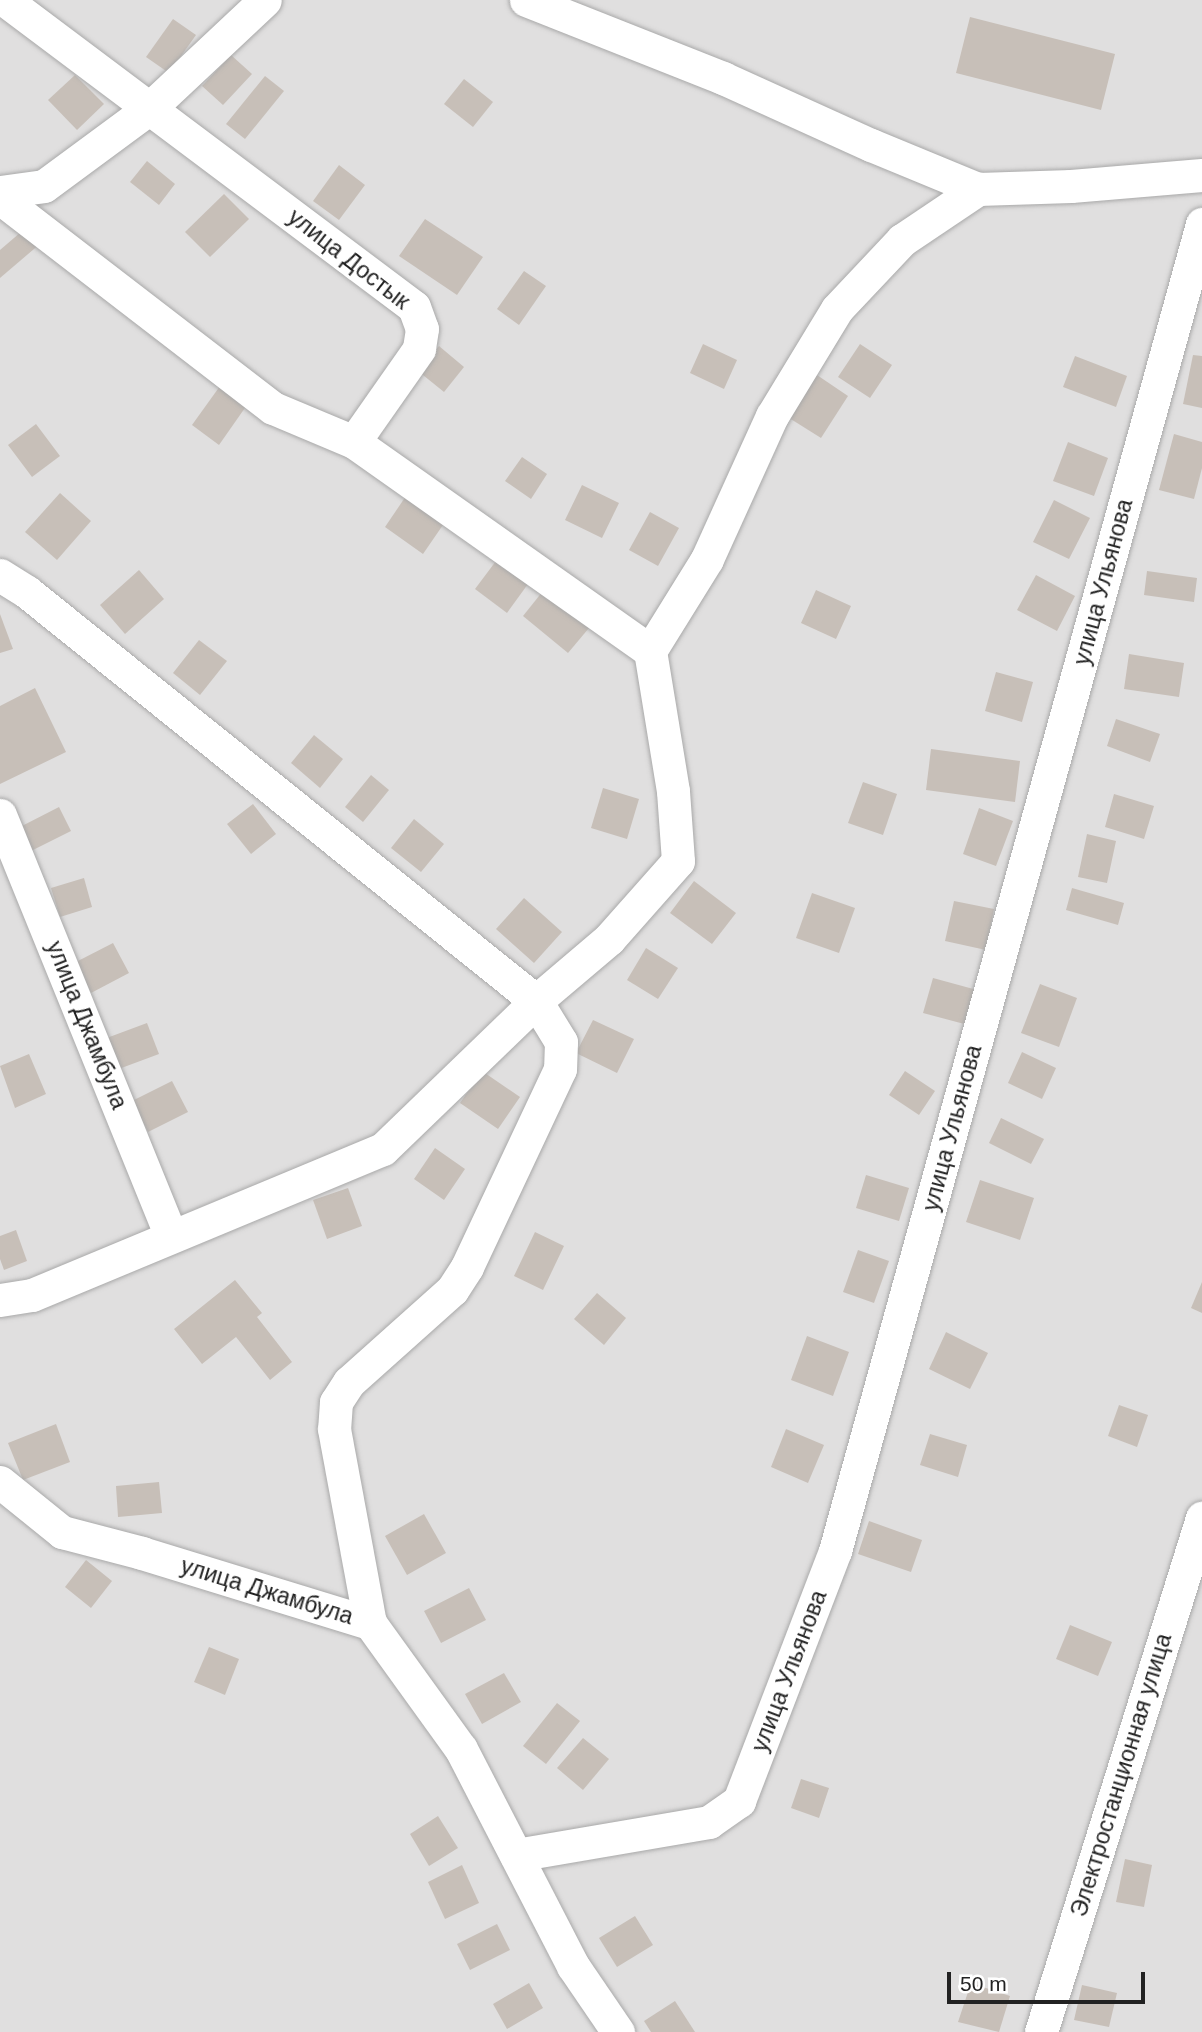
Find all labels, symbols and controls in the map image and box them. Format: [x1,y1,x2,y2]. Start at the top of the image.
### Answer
street label: улица Достык [283,203,415,315]
street label: улица Ульянова [1068,496,1138,668]
street label: улица Джамбула [41,937,133,1113]
street label: улица Ульянова [917,1042,987,1214]
street label: улица Джамбула [177,1552,357,1630]
street label: улица Ульянова [746,1586,832,1756]
street label: Электростанционная улица [1065,1630,1177,1920]
scale bar [950,1958,1148,2002]
text: 50 m [960,1972,1007,1995]

